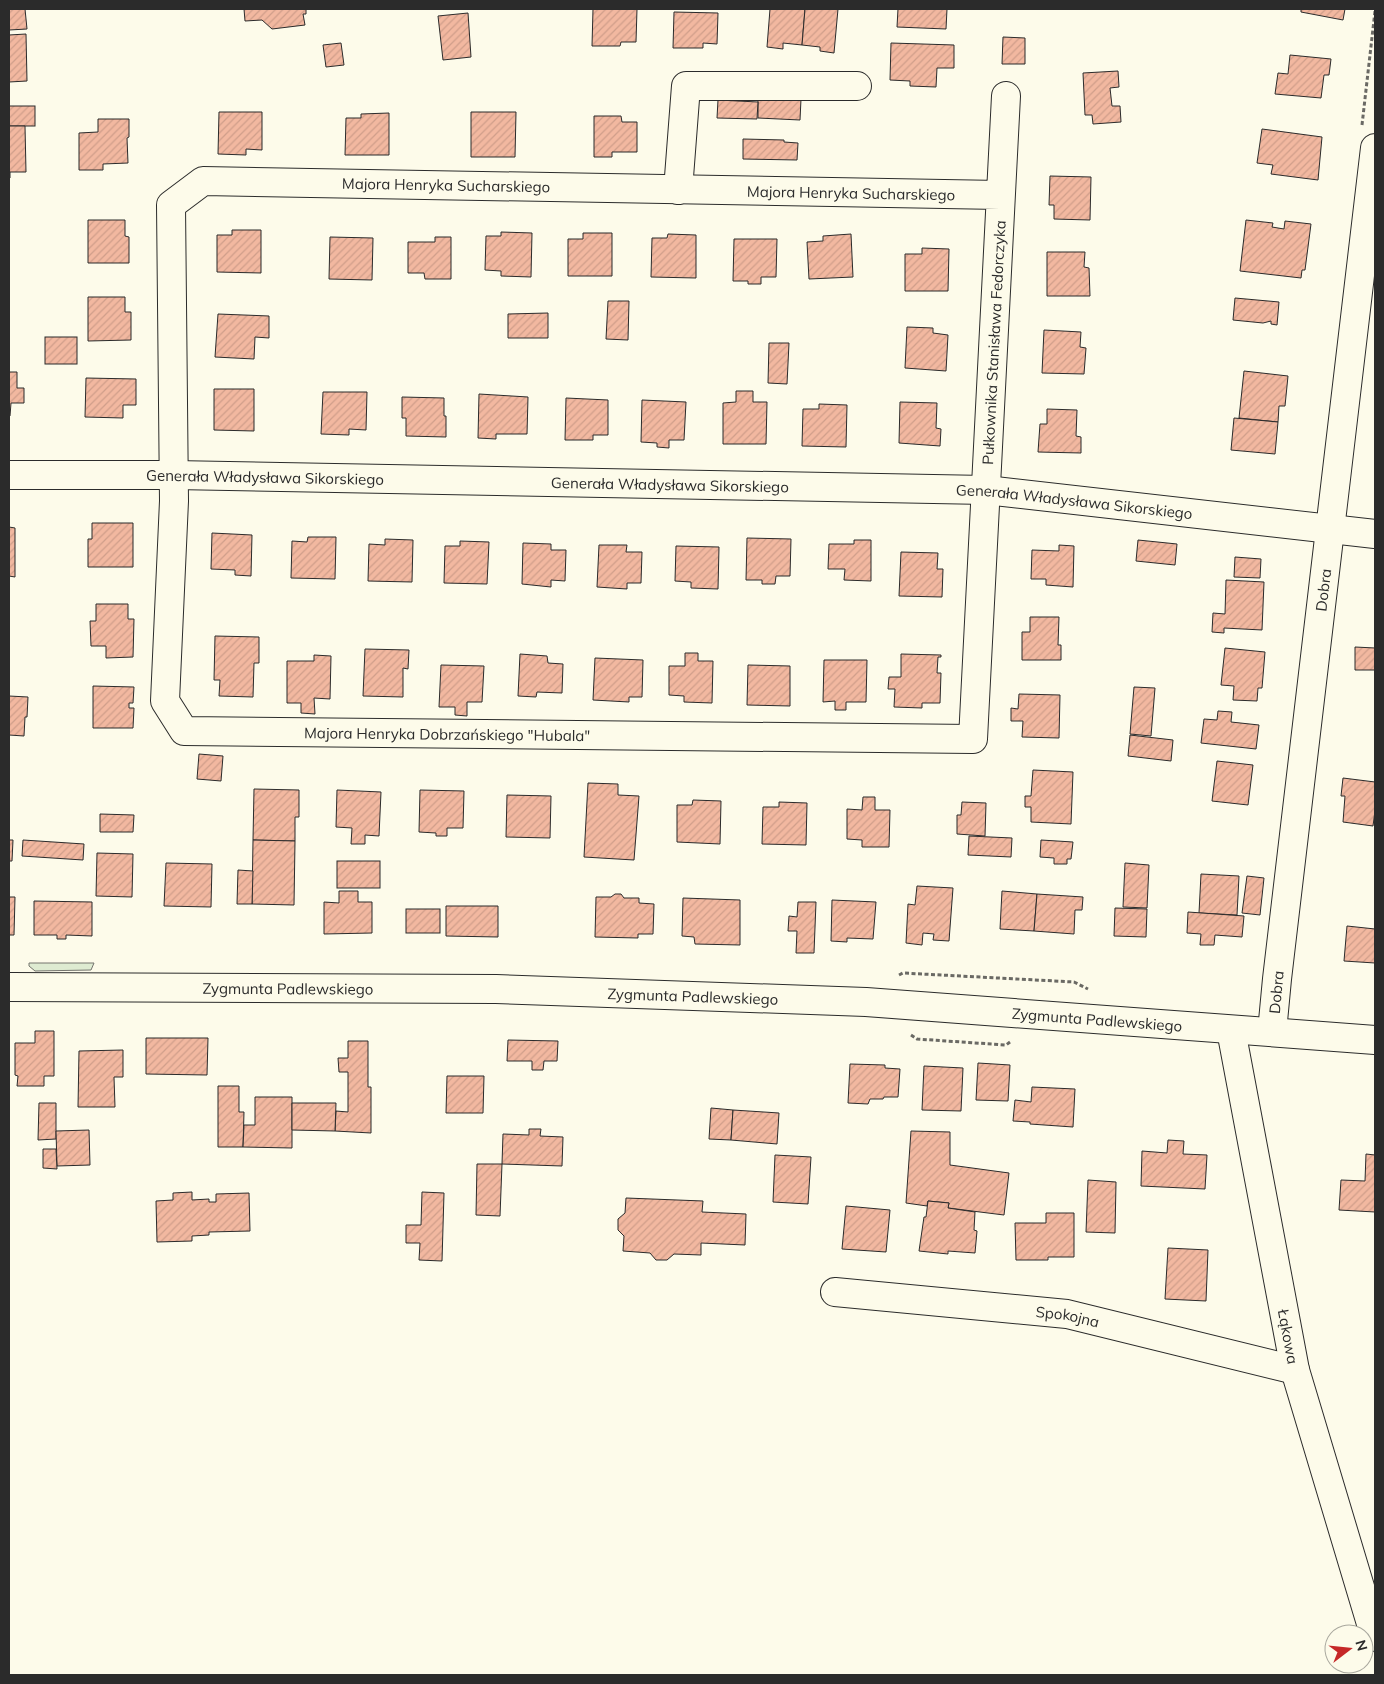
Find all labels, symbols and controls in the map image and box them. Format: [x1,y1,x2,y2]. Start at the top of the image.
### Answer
street label: Majora Henryka Sucharskiego [342,174,550,196]
street label: Majora Henryka Sucharskiego [747,182,955,204]
street label: Pułkownika Stanisława Fedorczyka [978,220,1009,465]
street label: Generała Władysława Sikorskiego [146,466,384,488]
street label: Generała Władysława Sikorskiego [551,472,789,496]
street label: Generała Władysława Sikorskiego [956,480,1194,523]
street label: Dobra [1311,567,1335,612]
street label: Majora Henryka Dobrzańskiego "Hubala" [304,723,590,745]
street label: Dobra [1264,970,1287,1015]
street label: Zygmunta Padlewskiego [203,978,373,998]
street label: Zygmunta Padlewskiego [607,983,779,1008]
street label: Zygmunta Padlewskiego [1011,1003,1183,1035]
street label: Spokojna [1035,1302,1102,1331]
street label: Łąkowa [1274,1307,1303,1365]
north arrow [1324,1624,1374,1674]
text: N [1351,1638,1372,1653]

